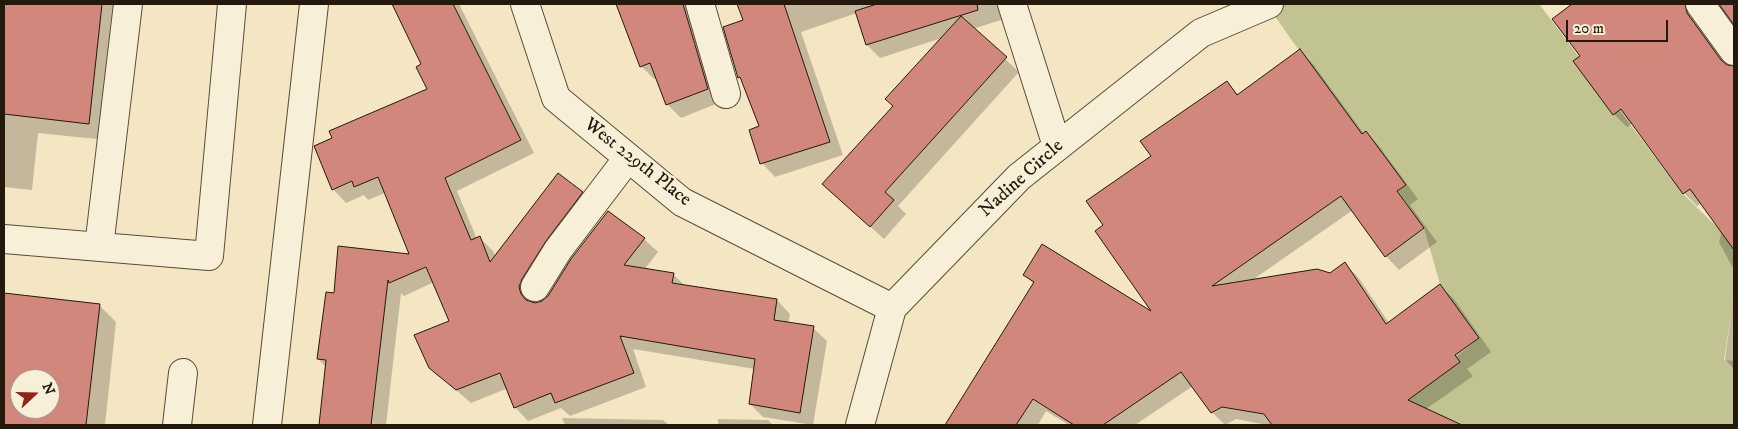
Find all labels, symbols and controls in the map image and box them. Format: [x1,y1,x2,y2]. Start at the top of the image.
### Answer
scale bar [1568,10,1670,42]
text: 20 m [1574,19,1604,38]
street label: West 229th Place [579,114,695,212]
street label: Nadine Circle [975,135,1069,223]
north arrow [10,369,60,419]
text: N [38,380,59,398]

